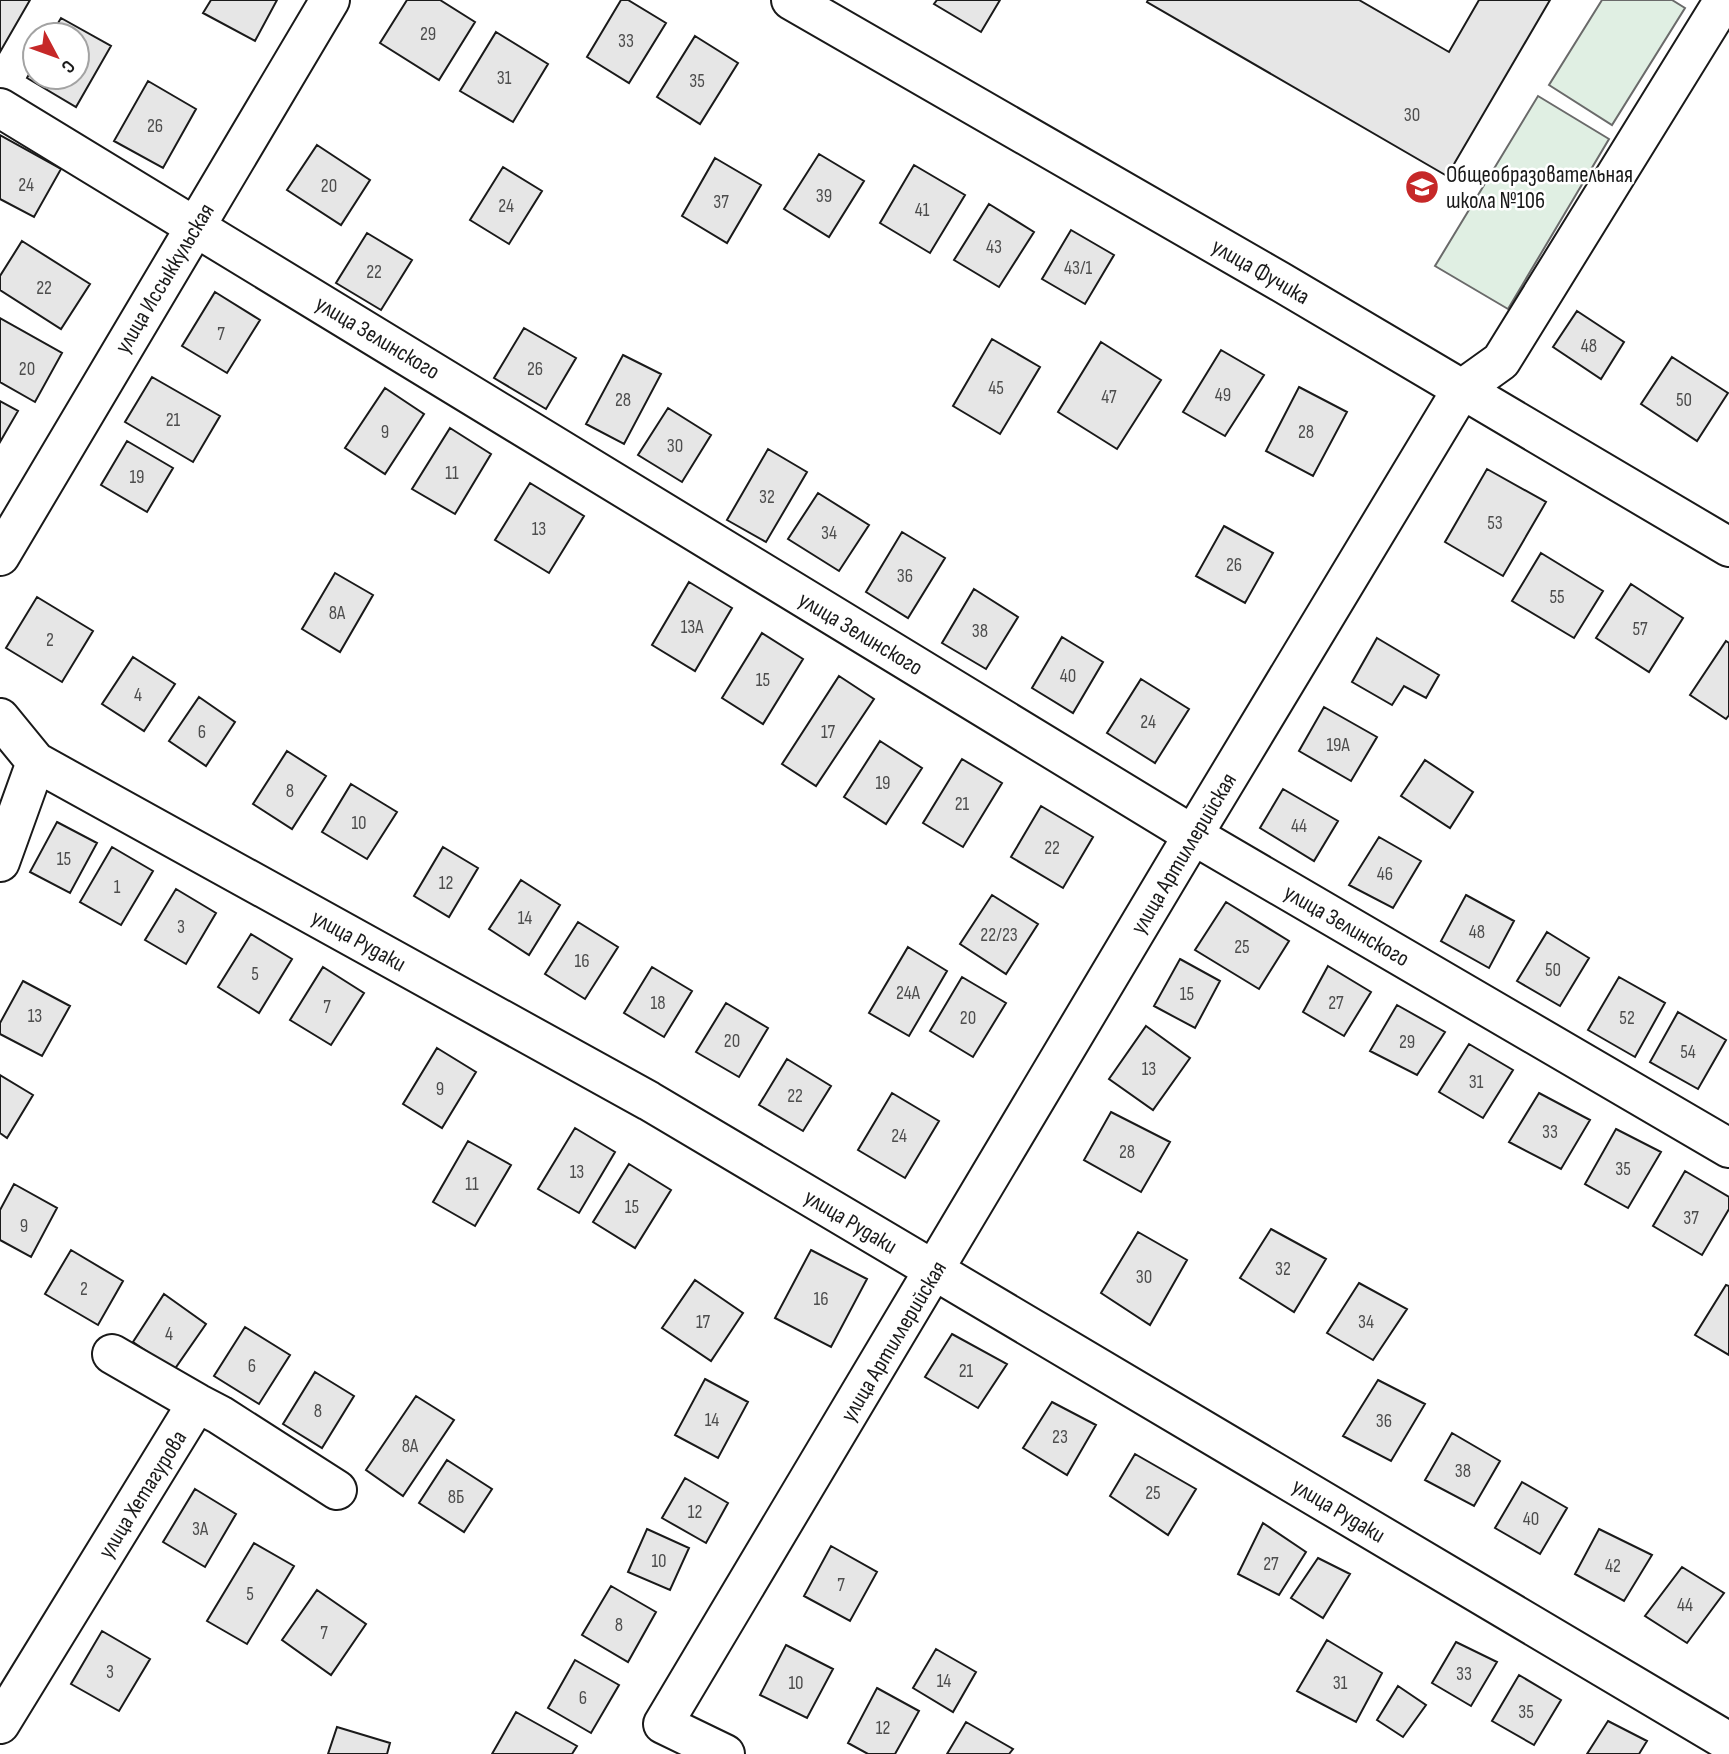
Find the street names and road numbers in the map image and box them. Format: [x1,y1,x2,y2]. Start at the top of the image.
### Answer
street label: улица Иссыккульская [109,198,221,359]
street label: улица Фучика [1207,233,1314,311]
street label: улица Зелинского [310,290,445,386]
street label: улица Зелинского [793,586,928,682]
street label: улица Артиллерийская [1125,768,1243,939]
street label: улица Зелинского [1279,879,1414,973]
street label: улица Рудаки [306,904,411,978]
street label: улица Рудаки [799,1183,902,1261]
street label: улица Артиллерийская [835,1256,953,1427]
street label: улица Хетагурова [92,1425,193,1564]
street label: улица Рудаки [1287,1472,1390,1550]

